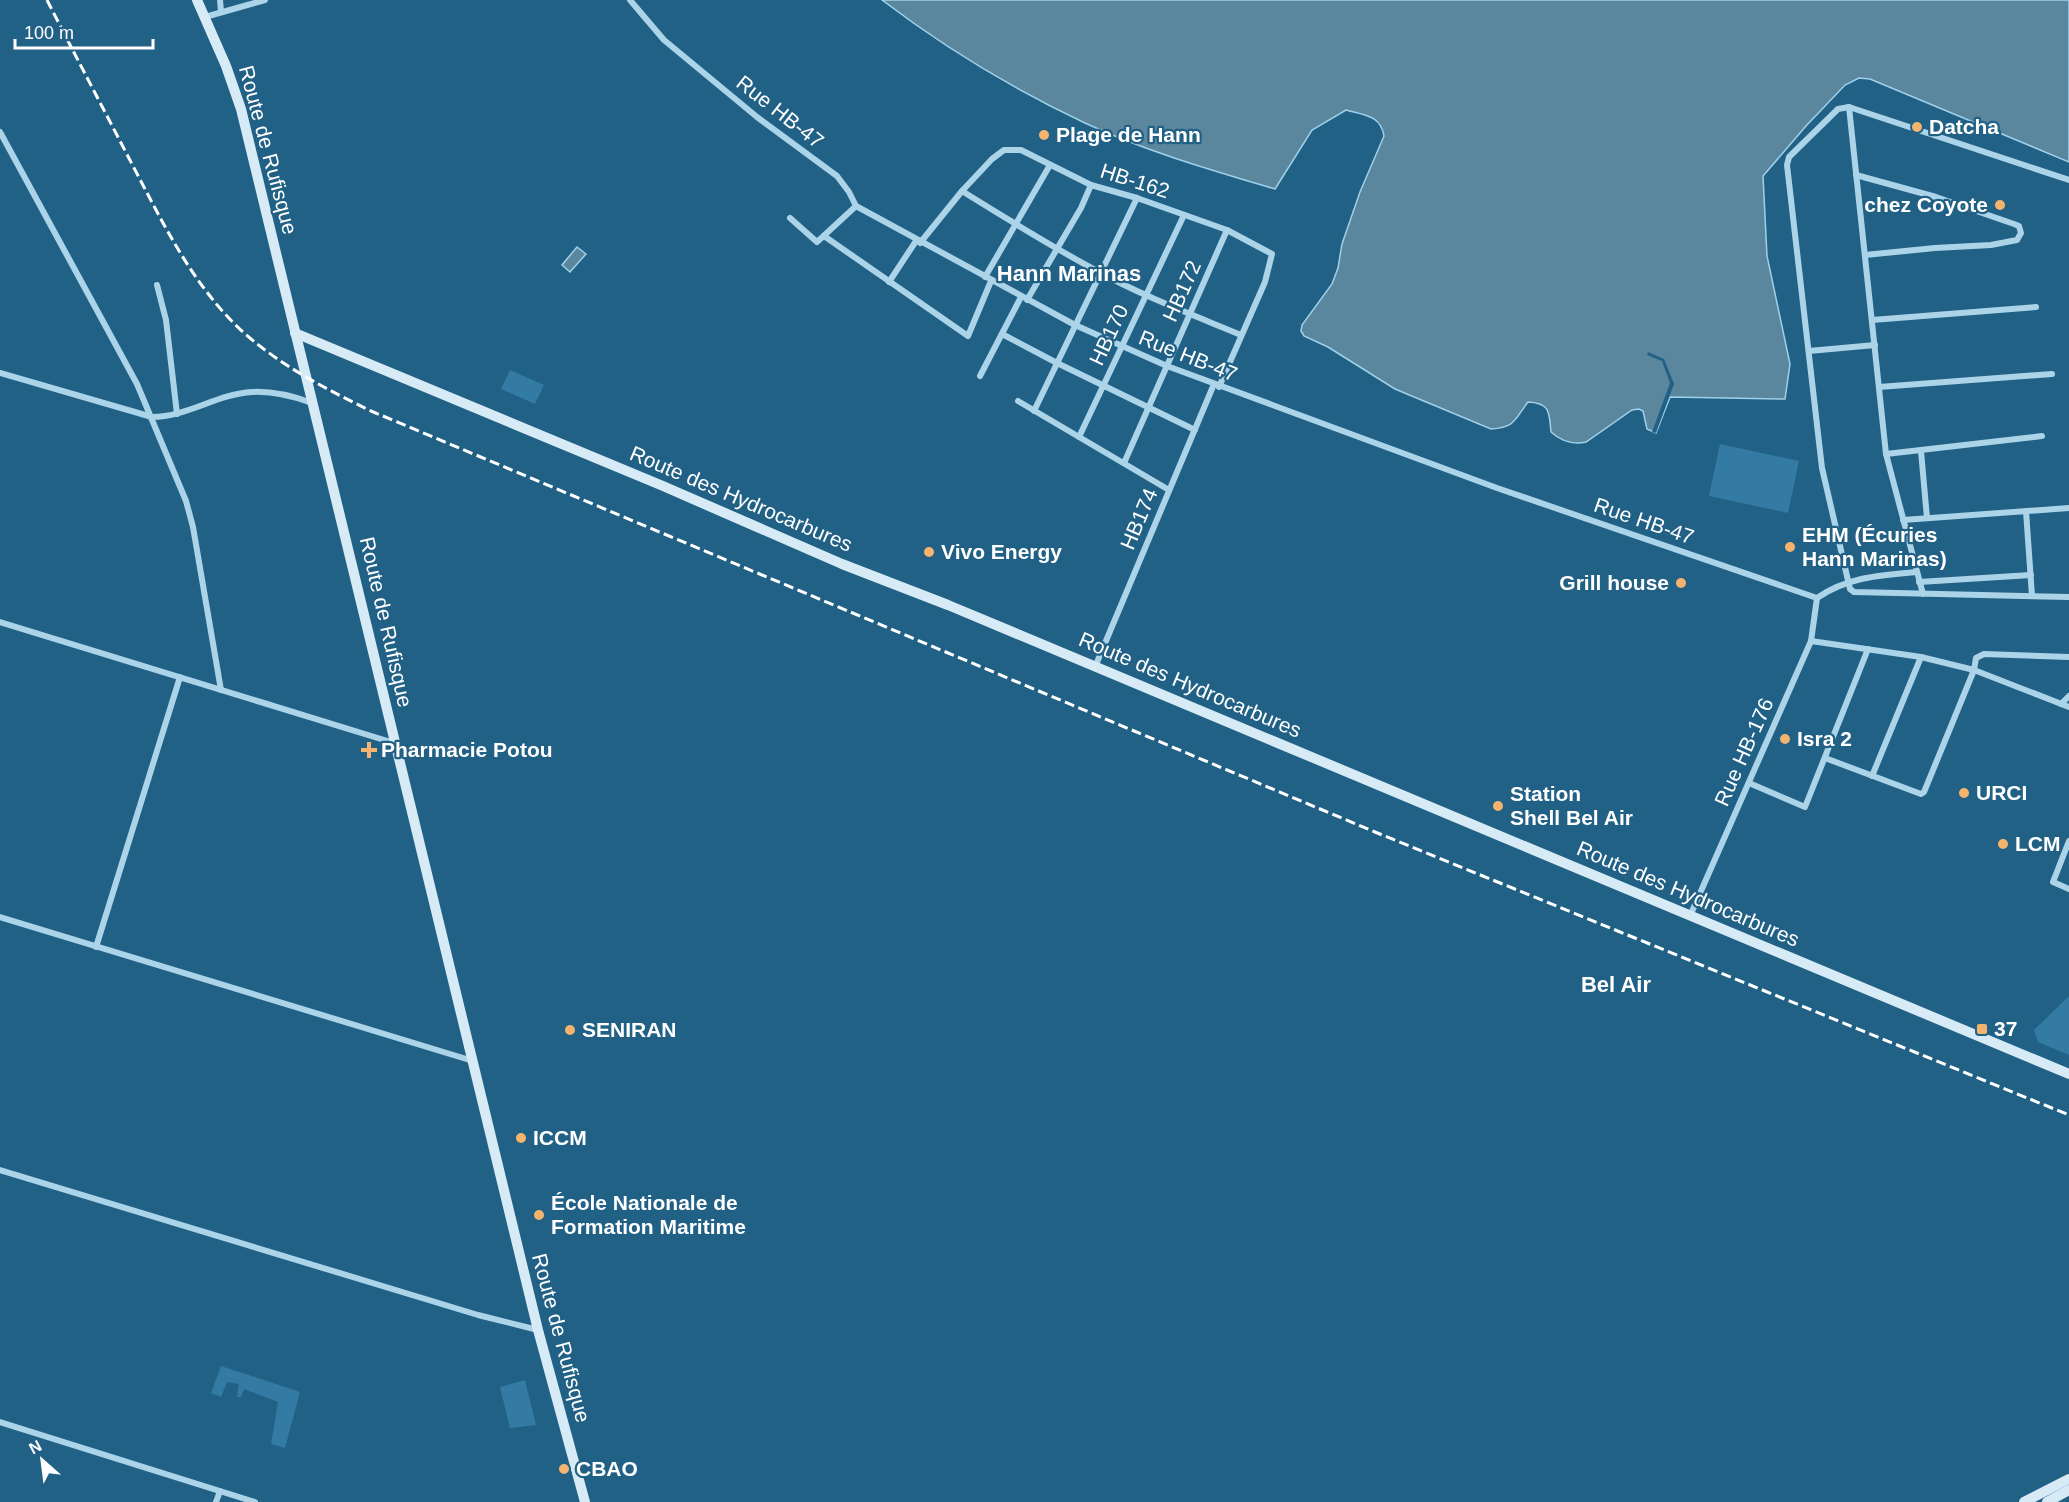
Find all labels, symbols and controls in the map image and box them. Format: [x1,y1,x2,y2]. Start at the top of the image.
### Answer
scale bar [15,12,153,50]
text: 100 m [24,23,74,43]
street label: Route de Rufisque [235,63,302,237]
street label: Rue HB-47 [732,71,828,153]
place label: Datcha [1929,115,1999,138]
marker: Datcha [1910,120,1924,134]
place label: Plage de Hann [1056,123,1201,146]
marker: Plage de Hann [1037,128,1051,142]
street label: HB-162 [1098,159,1173,202]
place label: chez Coyote [1864,193,1988,216]
marker: chez Coyote [1993,198,2007,212]
street label: HB172 [1158,257,1205,325]
district label: Hann Marinas [997,261,1141,286]
street label: HB170 [1085,301,1133,369]
street label: Rue HB-47 [1136,325,1241,386]
street label: Route des Hydrocarbures [627,441,856,556]
street label: HB174 [1115,484,1162,553]
street label: Rue HB-47 [1591,493,1697,548]
place label: EHM (Écuries Hann Marinas) [1802,523,1947,570]
street label: Route de Rufisque [356,535,417,709]
place label: Vivo Energy [941,540,1062,563]
marker: EHM (Écuries Hann Marinas) [1783,540,1797,554]
marker: Vivo Energy [922,545,936,559]
place label: Grill house [1559,571,1669,594]
marker: Grill house [1674,576,1688,590]
street label: Route des Hydrocarbures [1076,627,1305,742]
street label: Rue HB-176 [1710,694,1778,809]
place label: Isra 2 [1797,727,1852,750]
marker: Isra 2 [1778,732,1792,746]
place label: Pharmacie Potou [381,738,553,761]
marker: Pharmacie Potou [362,743,376,757]
place label: URCI [1976,781,2027,804]
place label: Station Shell Bel Air [1510,782,1633,829]
marker: URCI [1957,786,1971,800]
marker: Station Shell Bel Air [1491,799,1505,813]
place label: LCM [2015,832,2061,855]
street label: Route des Hydrocarbures [1574,836,1803,951]
marker: LCM [1996,837,2010,851]
district label: Bel Air [1581,972,1651,997]
place label: 37 [1994,1017,2017,1040]
place label: SENIRAN [582,1018,677,1041]
marker: 37 [1975,1022,1989,1036]
marker: SENIRAN [563,1023,577,1037]
place label: ICCM [533,1126,587,1149]
marker: ICCM [514,1131,528,1145]
place label: École Nationale de Formation Maritime [551,1191,746,1238]
marker: École Nationale de Formation Maritime [532,1208,546,1222]
street label: Route de Rufisque [528,1251,595,1425]
north arrow [12,1430,72,1490]
text: N [26,1437,44,1457]
place label: CBAO [576,1457,638,1480]
marker: CBAO [557,1462,571,1476]

